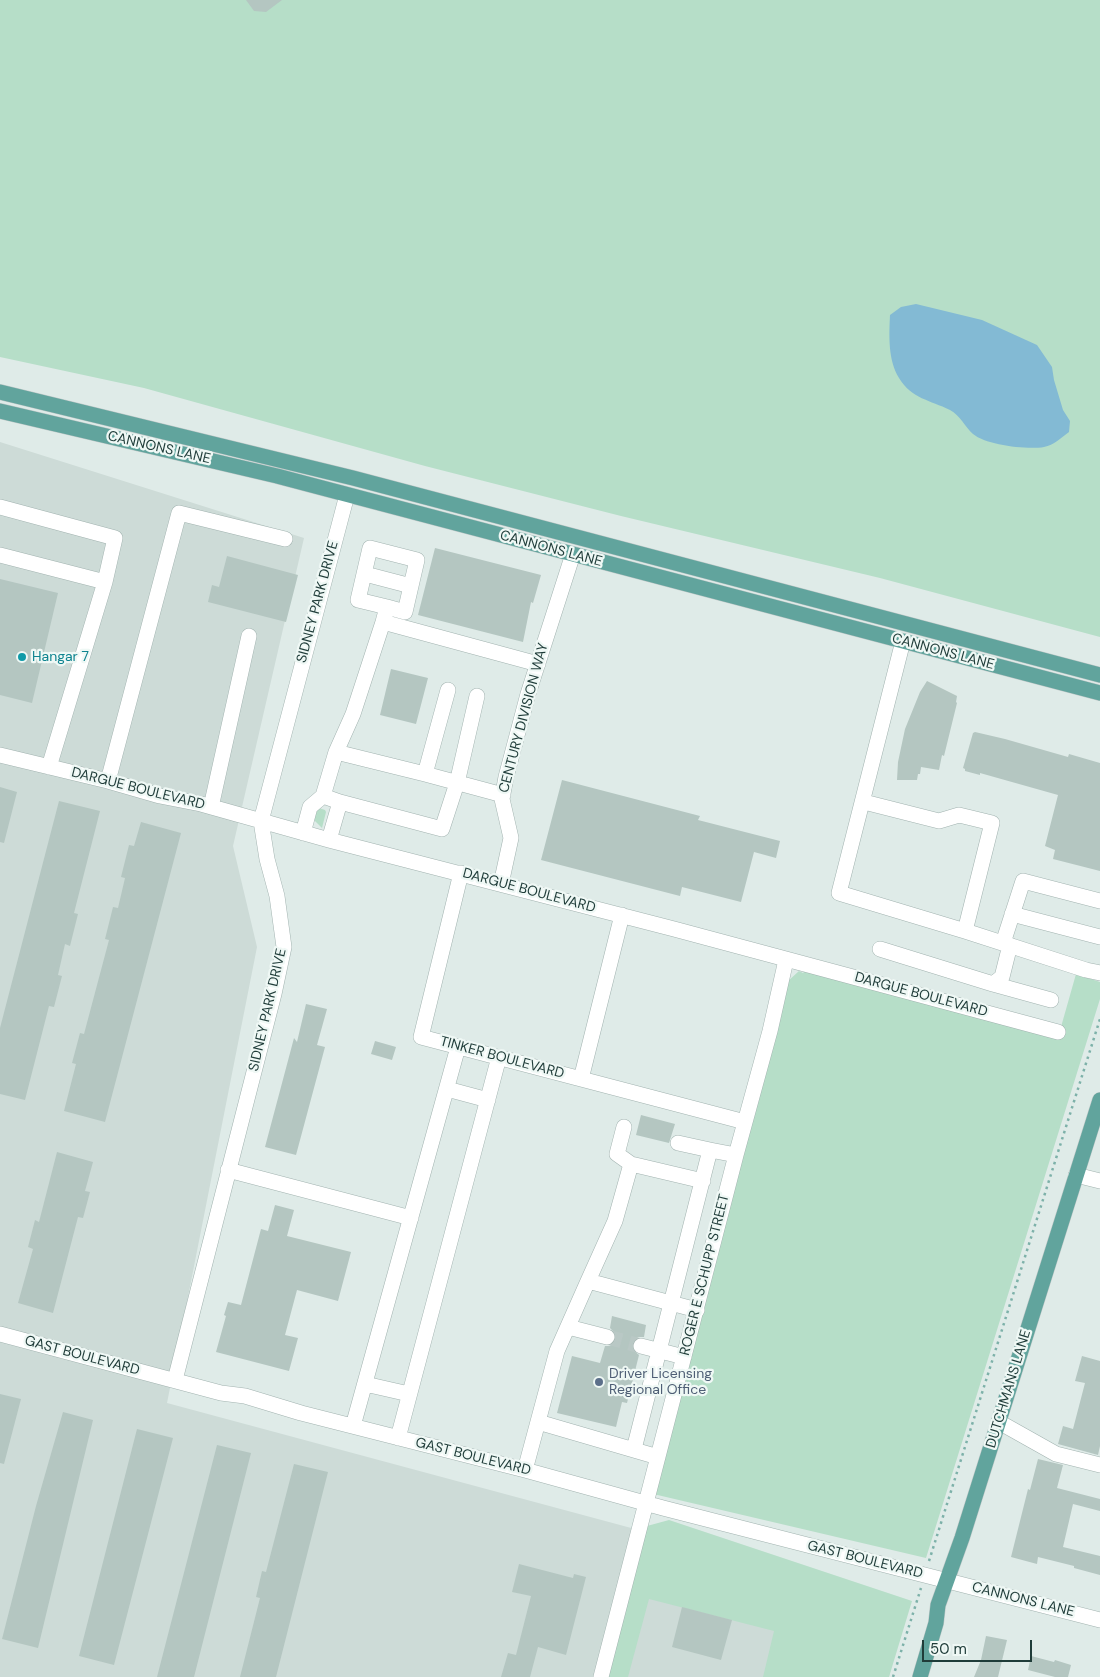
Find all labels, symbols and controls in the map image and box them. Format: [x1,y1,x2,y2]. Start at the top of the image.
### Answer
street label: CANNONS LANE [106,428,212,468]
street label: CANNONS LANE [498,527,604,571]
street label: SIDNEY PARK DRIVE [294,539,342,665]
street label: CANNONS LANE [890,630,996,674]
street label: CENTURY DIVISION WAY [496,641,552,795]
place label: Hangar 7 [32,649,89,665]
marker: Hangar 7 [16,651,28,663]
street label: DARGUE BOULEVARD [70,764,206,814]
street label: DARGUE BOULEVARD [461,865,597,917]
street label: SIDNEY PARK DRIVE [246,947,290,1073]
street label: DARGUE BOULEVARD [853,969,989,1021]
street label: TINKER BOULEVARD [438,1033,566,1083]
street label: ROGER E SCHUPP STREET [677,1192,733,1358]
street label: DUTCHMANS LANE [983,1328,1035,1450]
street label: GAST BOULEVARD [23,1333,141,1379]
place label: Driver Licensing Regional Office [609,1366,712,1398]
marker: Driver Licensing Regional Office [593,1376,605,1388]
street label: GAST BOULEVARD [414,1435,532,1479]
street label: GAST BOULEVARD [806,1538,924,1582]
street label: CANNONS LANE [970,1579,1076,1621]
scale bar [925,1630,1035,1662]
text: 50 m [930,1639,967,1659]

